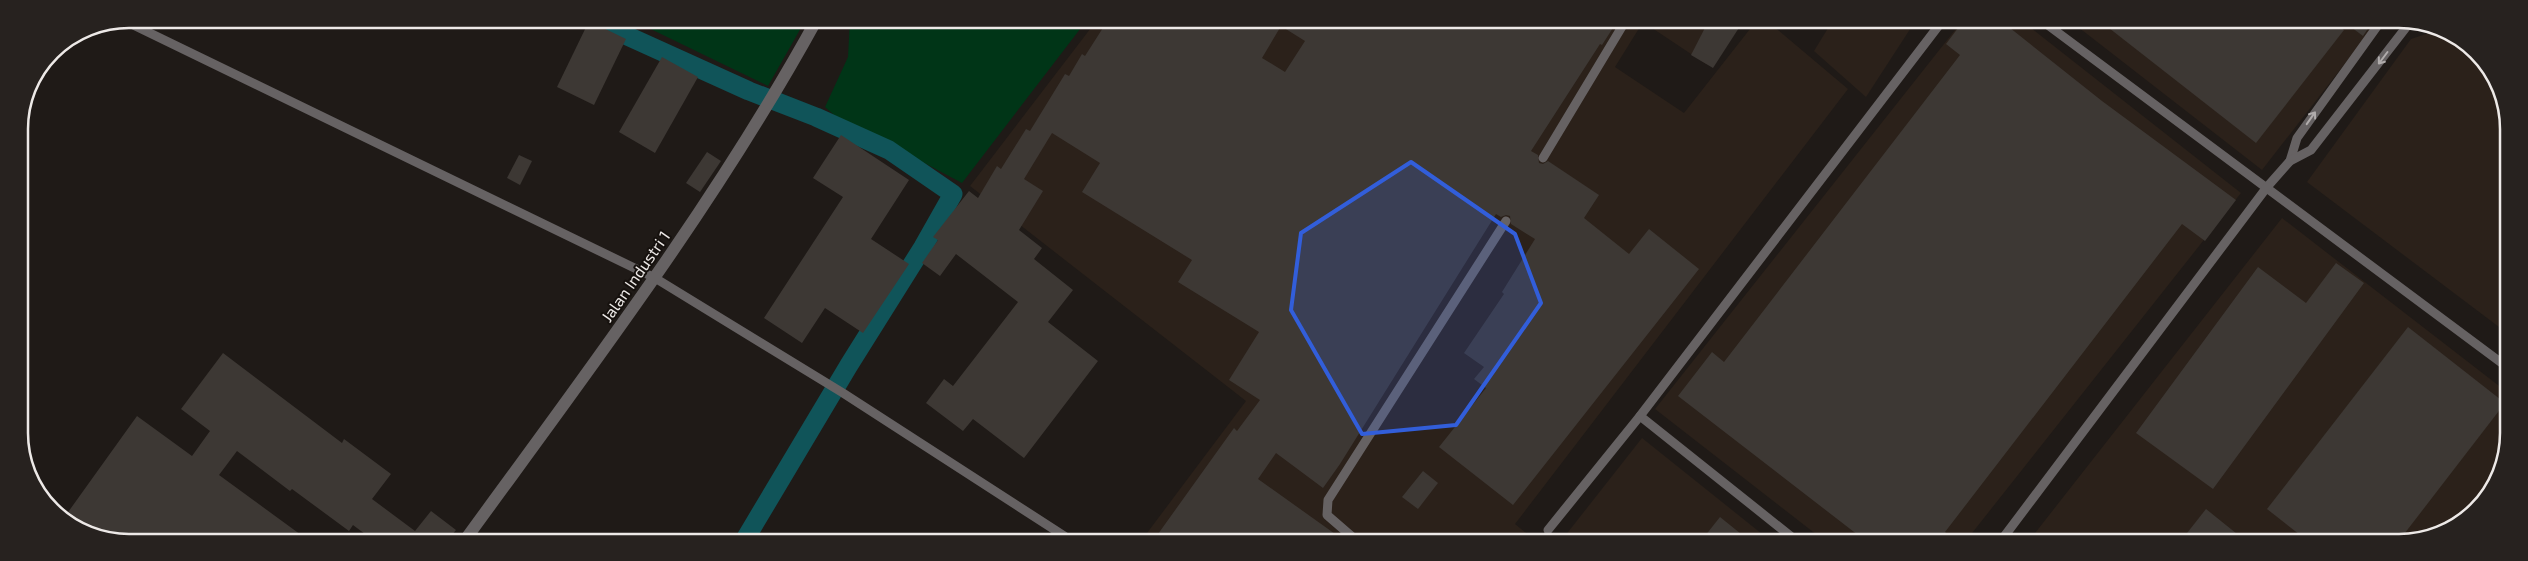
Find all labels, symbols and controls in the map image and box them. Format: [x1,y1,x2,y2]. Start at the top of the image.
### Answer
one-way arrow [2378,51,2388,65]
one-way arrow [2306,111,2316,125]
street label: Jalan Industri 1 [597,227,673,325]

